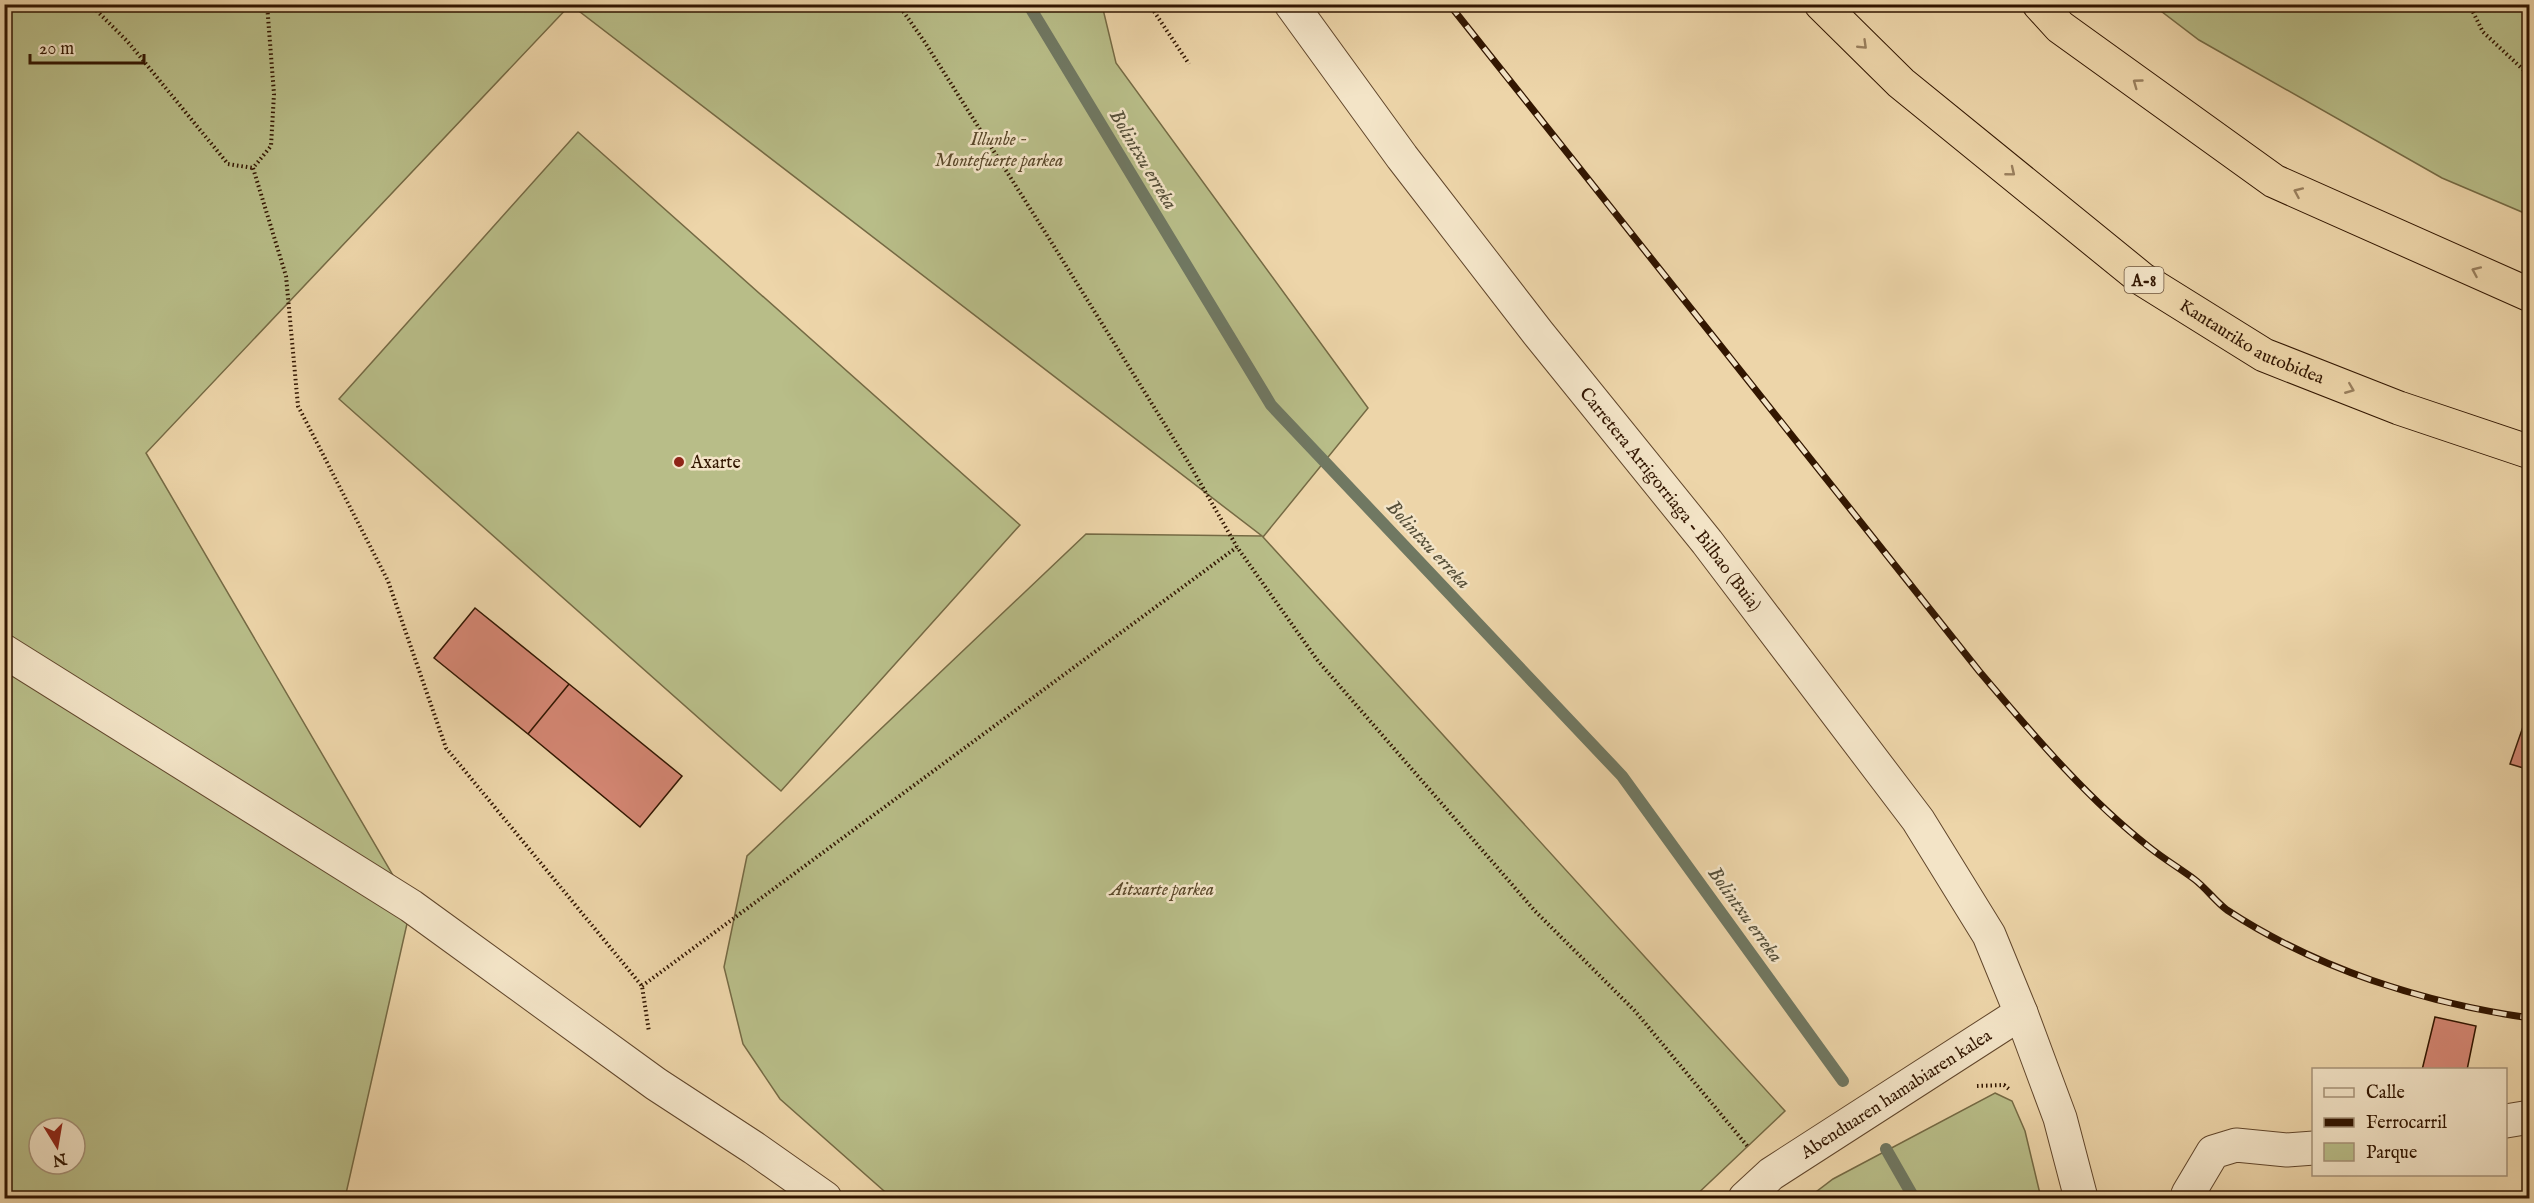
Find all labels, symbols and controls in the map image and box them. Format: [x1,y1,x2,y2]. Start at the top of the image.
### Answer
scale bar [30,27,144,65]
text: 20 m [39,38,74,61]
one-way arrow [1856,38,1867,49]
one-way arrow [2133,79,2144,90]
water label: Bolintxu erreka [1103,105,1183,215]
park label: Illunbe - Montefuerte parkea [935,129,1063,173]
one-way arrow [2004,165,2015,176]
one-way arrow [2293,187,2304,199]
road number: A-8 [2124,267,2164,293]
one-way arrow [2471,267,2482,279]
street label: Kantauriko autobidea [2174,295,2327,390]
one-way arrow [2344,382,2355,394]
street label: Carretera Arrigorriaga - Bilbao (Buia) [1574,383,1766,617]
place label: Axarte [690,452,741,475]
marker: Axarte [672,455,686,469]
water label: Bolintxu erreka [1380,495,1476,595]
water label: Bolintxu erreka [1702,862,1788,968]
park label: Aitxarte parkea [1108,879,1214,902]
street label: Abenduaren hamabiaren kalea [1796,1025,1997,1165]
legend [2312,1068,2507,1176]
text: Calle [2366,1082,2405,1105]
text: Ferrocarril [2366,1112,2447,1135]
north arrow [27,1116,87,1176]
text: Parque [2366,1142,2417,1165]
text: N [51,1147,69,1170]

